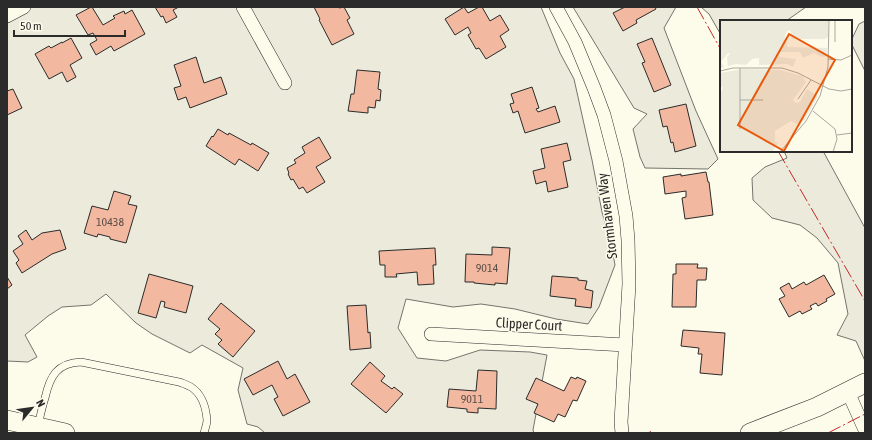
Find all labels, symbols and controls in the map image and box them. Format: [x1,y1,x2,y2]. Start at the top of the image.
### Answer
scale bar [14,12,125,38]
text: 50 m [20,19,42,33]
inset map [720,20,852,152]
street label: Stormhaven Way [594,172,620,260]
house number: 10438 [96,215,124,229]
house number: 9014 [476,261,499,275]
street label: Clipper Court [495,314,563,334]
north arrow [12,388,52,428]
house number: 9011 [461,392,484,406]
text: N [34,397,48,409]

